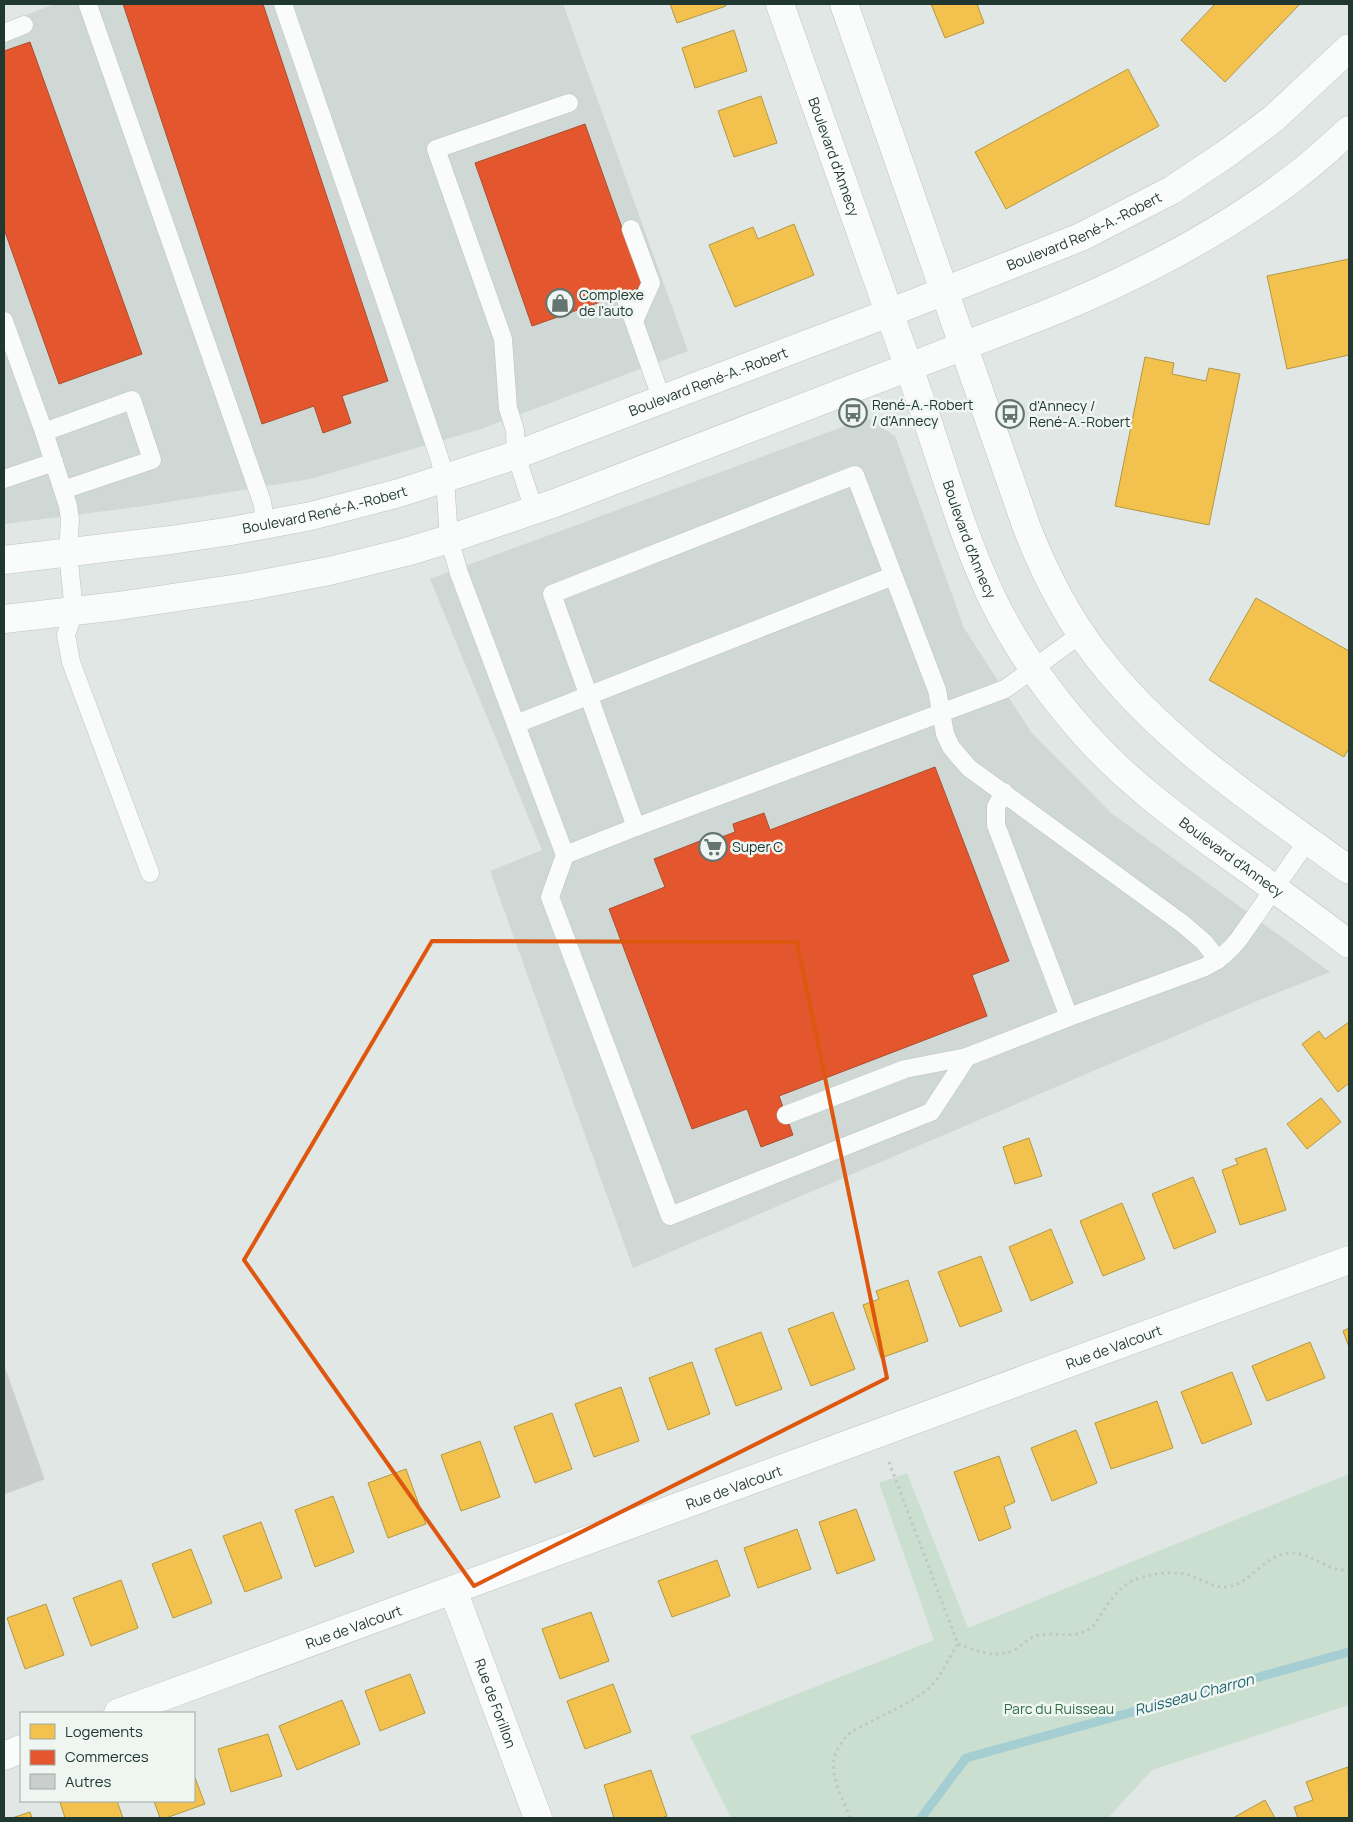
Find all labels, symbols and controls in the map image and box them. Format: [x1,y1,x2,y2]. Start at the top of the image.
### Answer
street label: Boulevard d'Annecy [804,94,864,219]
street label: Boulevard René-A.-Robert [1004,187,1165,274]
place label: Complexe de l'auto [579,285,644,320]
shop icon: Complexe de l'auto [545,288,575,318]
street label: Boulevard René-A.-Robert [626,342,791,420]
place label: René-A.-Robert / d'Annecy [872,395,974,430]
place label: d'Annecy / René-A.-Robert [1029,396,1131,431]
bus stop icon: René-A.-Robert / d'Annecy [838,398,868,428]
bus stop icon: d'Annecy / René-A.-Robert [995,399,1025,429]
street label: Boulevard d'Annecy [939,478,1001,602]
street label: Boulevard René-A.-Robert [241,481,410,538]
street label: Boulevard d'Annecy [1176,812,1288,902]
supermarket icon: Super C [698,832,728,862]
place label: Super C [732,837,783,856]
street label: Rue de Valcourt [1063,1320,1165,1373]
street label: Rue de Valcourt [683,1461,785,1513]
street label: Rue de Valcourt [303,1600,405,1653]
street label: Rue de Forillon [470,1656,521,1751]
water label: Ruisseau Charron [1132,1668,1257,1721]
park label: Parc du Ruisseau [1004,1699,1114,1718]
legend [20,1712,195,1802]
text: Logements [65,1721,143,1742]
text: Commerces [65,1746,149,1767]
text: Autres [65,1771,111,1792]

